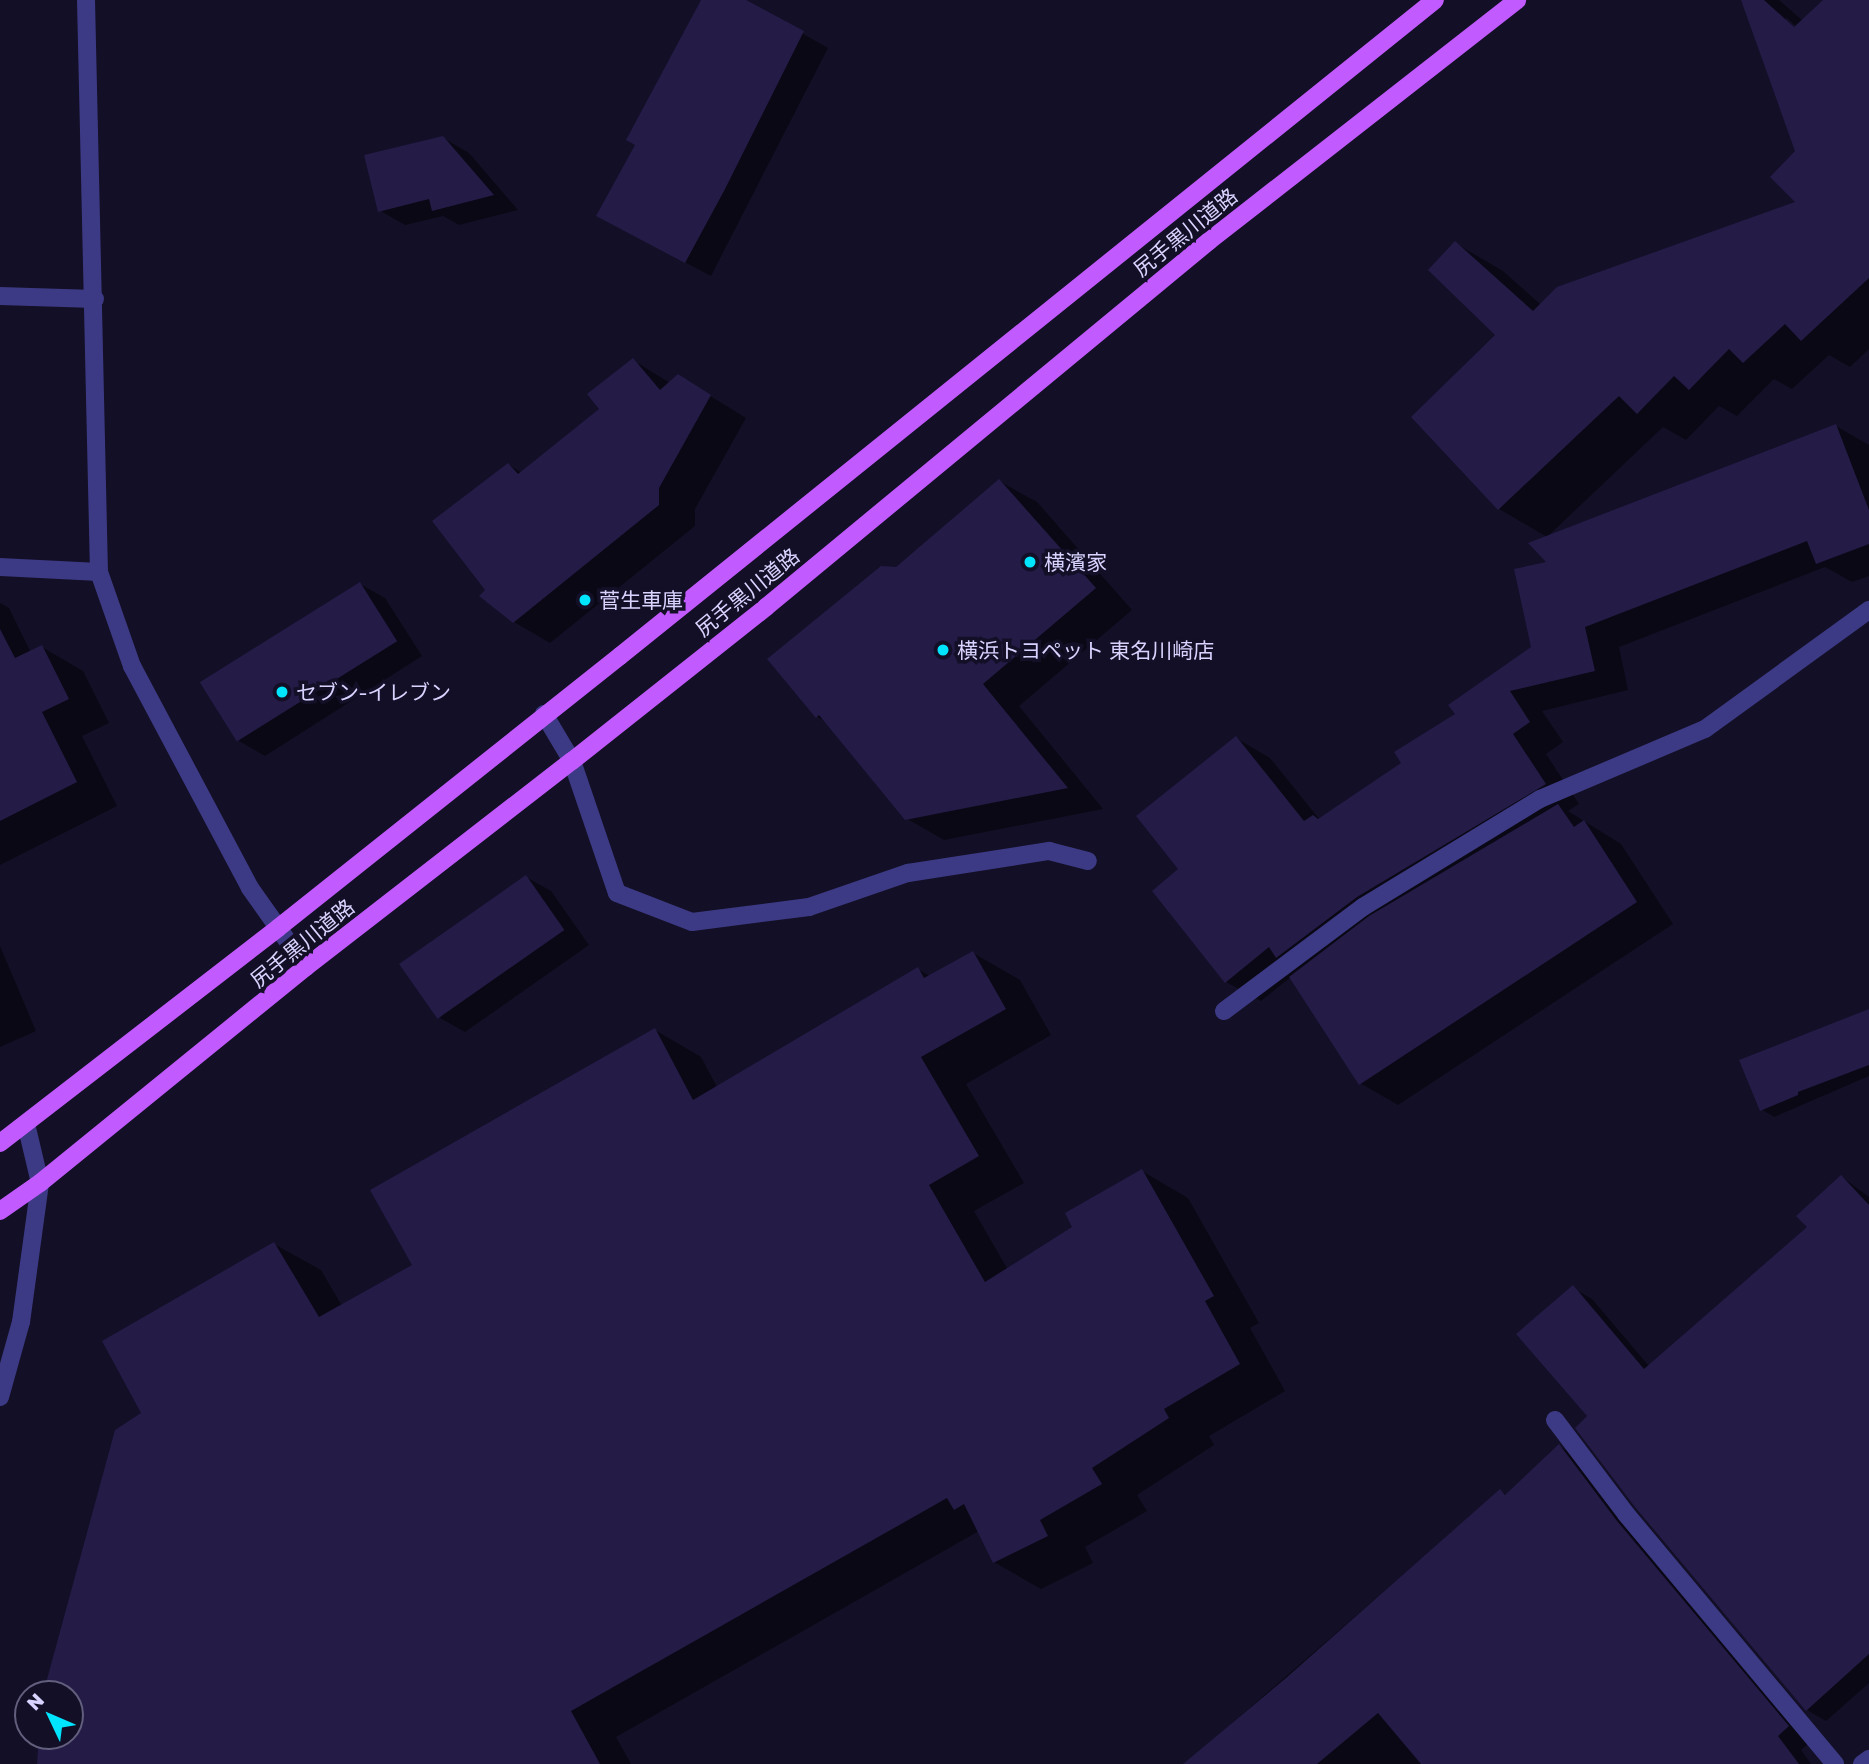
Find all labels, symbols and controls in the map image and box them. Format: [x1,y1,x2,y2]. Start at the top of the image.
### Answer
street label: 尻手黒川道路 [1128,183,1242,281]
street label: 尻手黒川道路 [690,543,804,641]
place label: 横濱家 [1044,549,1107,575]
marker: 横濱家 [1022,554,1038,570]
place label: 菅生車庫 [599,587,683,613]
marker: 菅生車庫 [577,592,593,608]
place label: 横浜トヨペット 東名川崎店 [957,637,1214,663]
marker: 横浜トヨペット 東名川崎店 [935,642,951,658]
place label: セブン-イレブン [296,679,451,705]
marker: セブン-イレブン [274,684,290,700]
street label: 尻手黒川道路 [245,894,359,992]
north arrow [14,1680,84,1750]
text: N [22,1688,48,1715]

